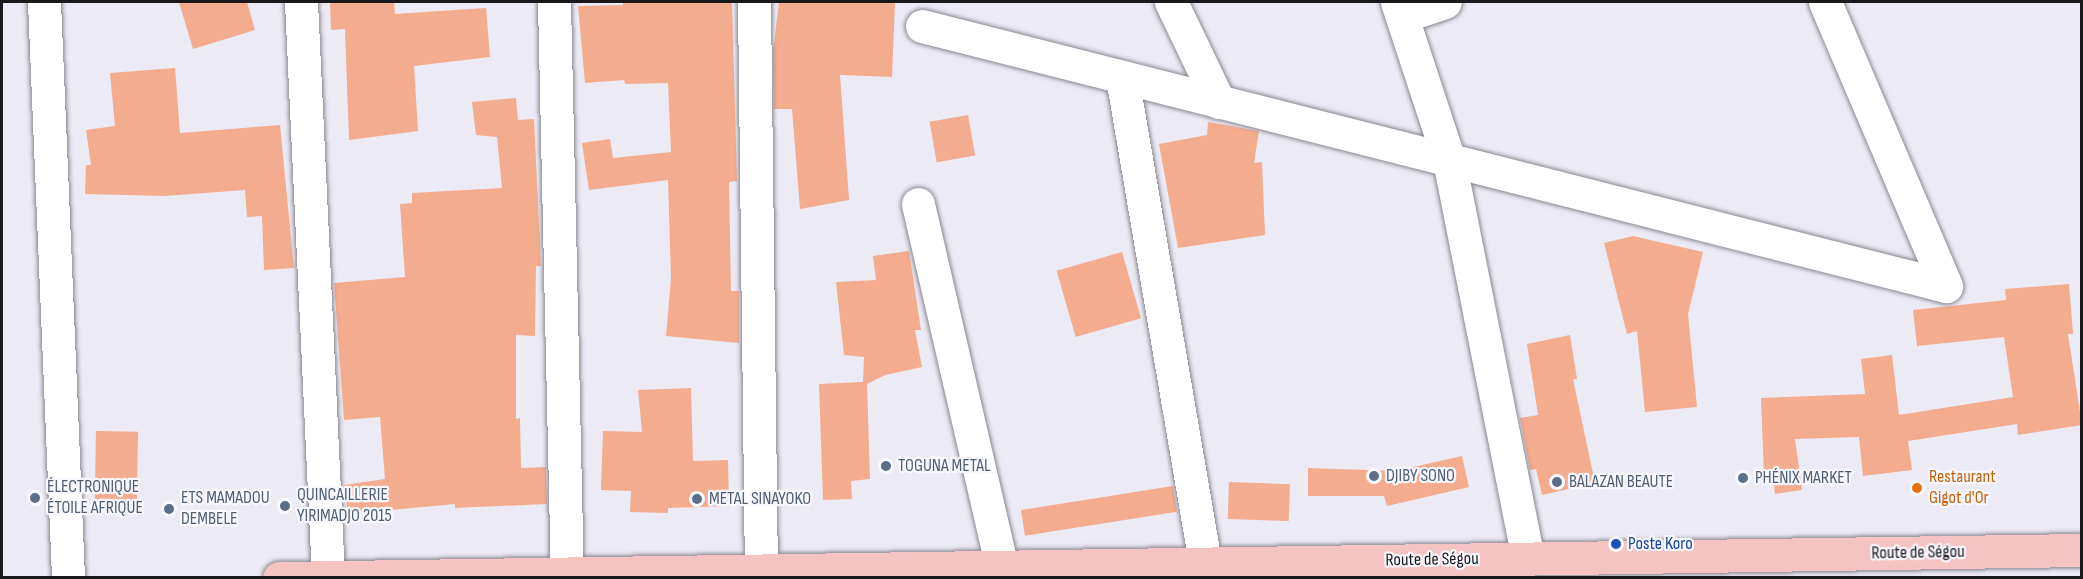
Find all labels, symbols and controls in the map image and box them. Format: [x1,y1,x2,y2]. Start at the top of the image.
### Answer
place label: TOGUNA METAL [898,455,991,477]
marker: TOGUNA METAL [879,459,893,473]
place label: DJIBY SONO [1386,465,1455,487]
place label: PHÉNIX MARKET [1755,467,1852,489]
place label: Restaurant Gigot d'Or [1929,467,1996,510]
marker: DJIBY SONO [1367,469,1381,483]
place label: BALAZAN BEAUTE [1569,471,1673,493]
marker: PHÉNIX MARKET [1736,471,1750,485]
marker: BALAZAN BEAUTE [1550,475,1564,489]
place label: ÉLECTRONIQUE ÉTOILE AFRIQUE [47,477,143,520]
marker: Restaurant Gigot d'Or [1910,481,1924,495]
place label: QUINCAILLERIE YIRIMADJO 2015 [297,485,392,528]
place label: ETS MAMADOU DEMBELE [181,488,270,530]
place label: METAL SINAYOKO [709,488,811,510]
marker: ÉLECTRONIQUE ÉTOILE AFRIQUE [28,491,42,505]
marker: METAL SINAYOKO [690,492,704,506]
marker: QUINCAILLERIE YIRIMADJO 2015 [278,499,292,513]
marker: ETS MAMADOU DEMBELE [162,502,176,516]
place label: Poste Koro [1628,533,1693,555]
marker: Poste Koro [1609,537,1623,551]
street label: Route de Ségou [1871,541,1965,565]
street label: Route de Ségou [1385,548,1479,572]

